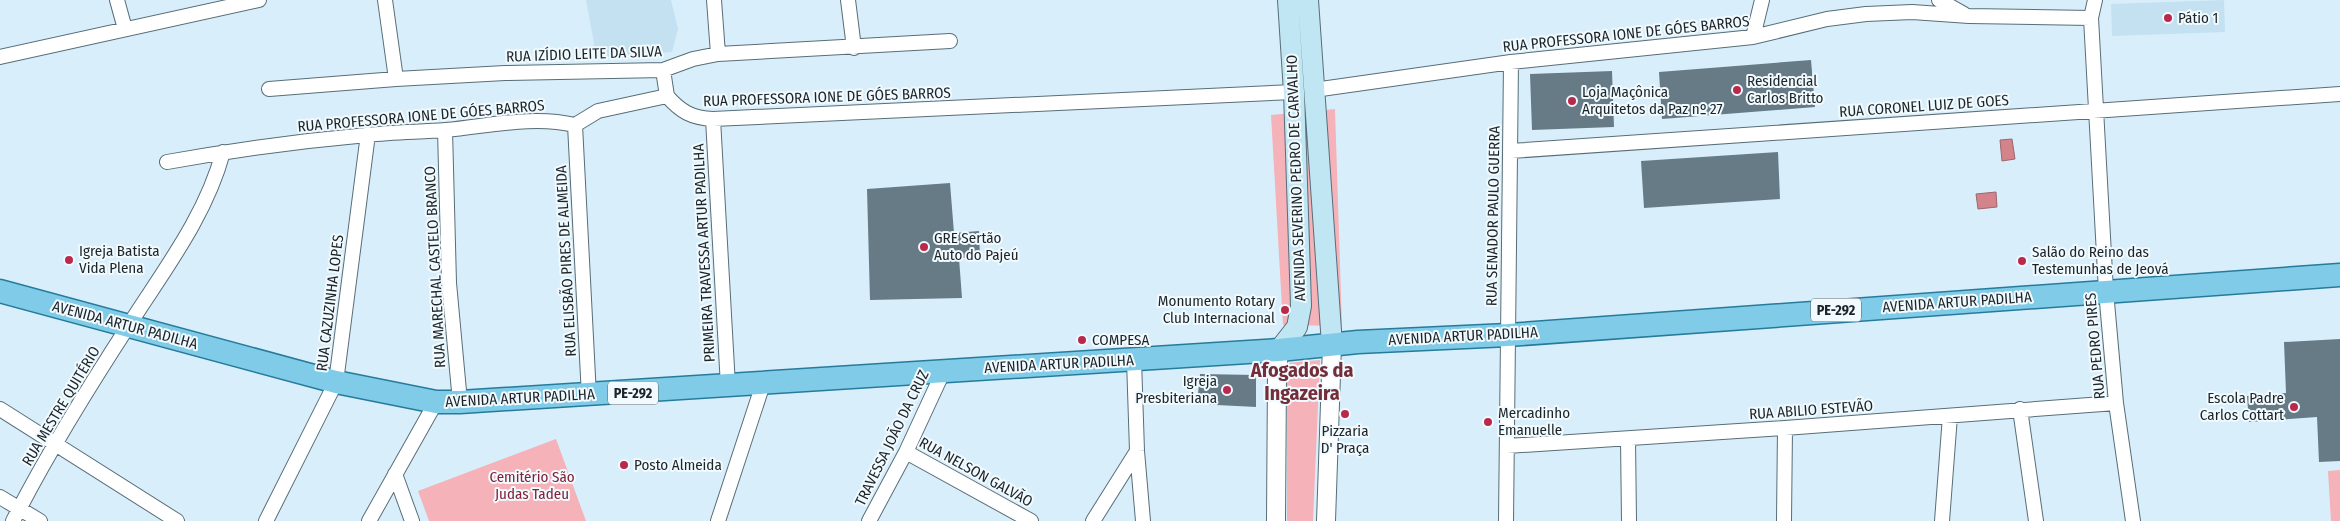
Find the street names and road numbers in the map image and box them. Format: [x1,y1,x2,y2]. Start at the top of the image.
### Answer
street label: RUA PROFESSORA IONE DE GÓES BARROS [1502,12,1750,56]
street label: RUA IZÍDIO LEITE DA SILVA [506,42,662,66]
street label: AVENIDA SEVERINO PEDRO DE CARVALHO [1283,54,1309,302]
street label: RUA PROFESSORA IONE DE GÓES BARROS [703,84,951,110]
street label: RUA CORONEL LUIZ DE GOES [1839,91,2009,121]
street label: RUA PROFESSORA IONE DE GÓES BARROS [297,96,545,136]
street label: RUA SENADOR PAULO GUERRA [1482,125,1504,306]
street label: PRIMEIRA TRAVESSA ARTUR PADILHA [689,143,719,363]
street label: RUA ELISBÃO PIRES DE ALMEIDA [552,165,580,357]
street label: RUA MARECHAL CASTELO BRANCO [421,166,449,368]
street label: RUA CAZUZINHA LOPES [313,234,347,372]
street label: AVENIDA ARTUR PADILHA [1882,288,2032,316]
street label: RUA PEDRO PIRES [2081,292,2109,400]
street label: AVENIDA ARTUR PADILHA [50,297,200,353]
road number: PE-292 [1811,298,1861,322]
street label: AVENIDA ARTUR PADILHA [1388,323,1538,349]
street label: RUA MESTRE QUITÉRIO [18,343,104,469]
street label: AVENIDA ARTUR PADILHA [984,351,1134,377]
street label: TRAVESSA JOÃO DA CRUZ [851,367,933,509]
road number: PE-292 [608,382,658,404]
street label: AVENIDA ARTUR PADILHA [445,385,595,411]
street label: RUA ABILIO ESTEVÃO [1748,397,1874,423]
street label: RUA NELSON GALVÃO [916,433,1036,511]

